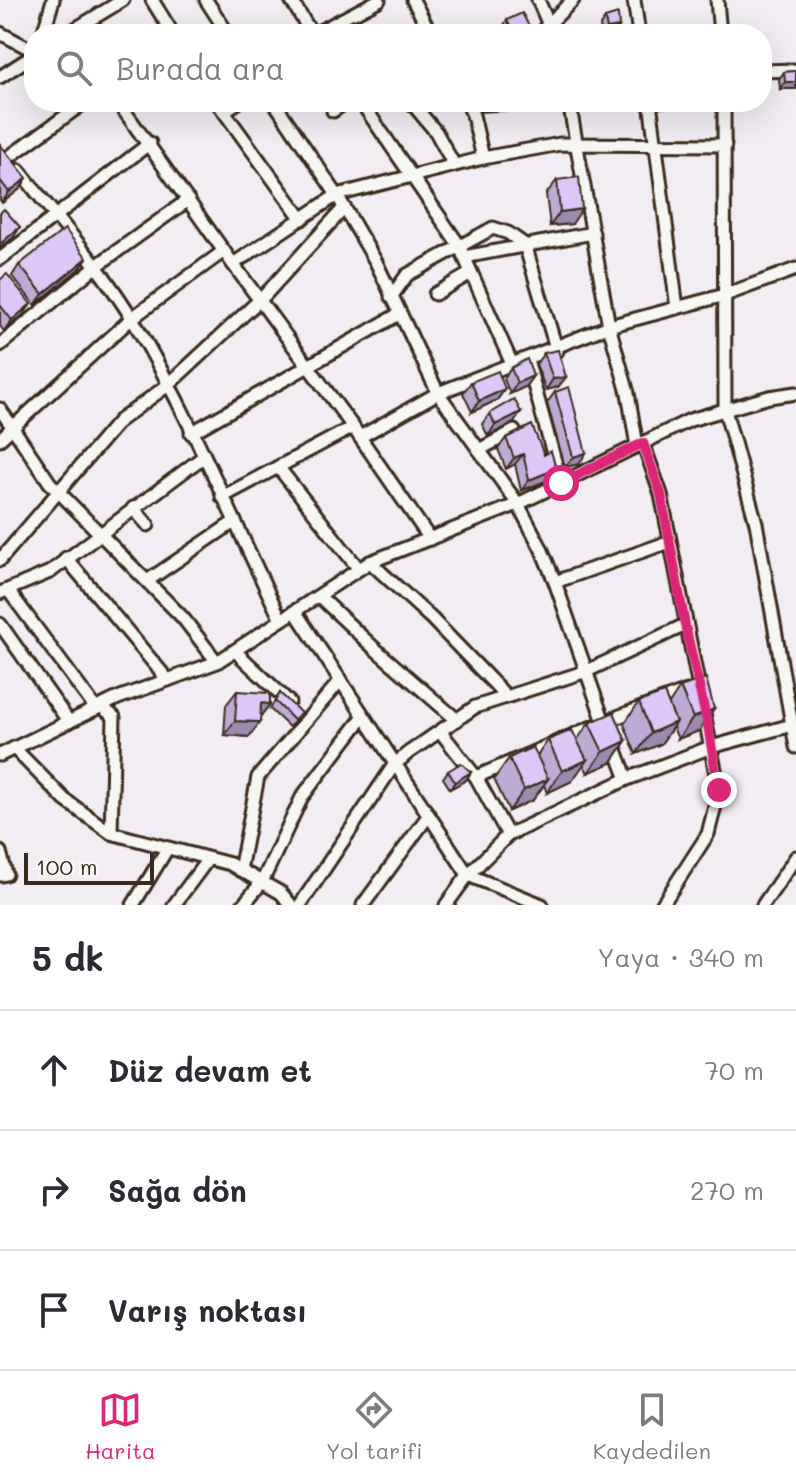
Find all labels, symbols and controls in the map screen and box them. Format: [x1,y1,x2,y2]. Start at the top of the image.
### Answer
search box [24,24,772,112]
icon: search [52,46,96,90]
text: Burada ara [116,48,285,88]
route start [543,465,579,501]
route end [701,772,737,808]
scale bar [24,849,154,885]
text: 100 m [36,852,98,881]
text: 5 dk [32,935,104,980]
text: Yaya · 340 m [597,940,764,974]
icon: ahead [32,1048,76,1092]
text: Düz devam et [108,1050,312,1090]
text: 70 m [704,1053,764,1087]
icon: right [32,1168,76,1212]
text: Sağa dön [108,1170,247,1210]
text: 270 m [690,1173,764,1207]
icon: arrive [32,1288,76,1332]
text: Varış noktası [108,1290,307,1330]
tab: Harita [85,1388,156,1465]
tab: Yol tarifi [326,1388,422,1465]
tab: Kaydedilen [593,1388,711,1465]

